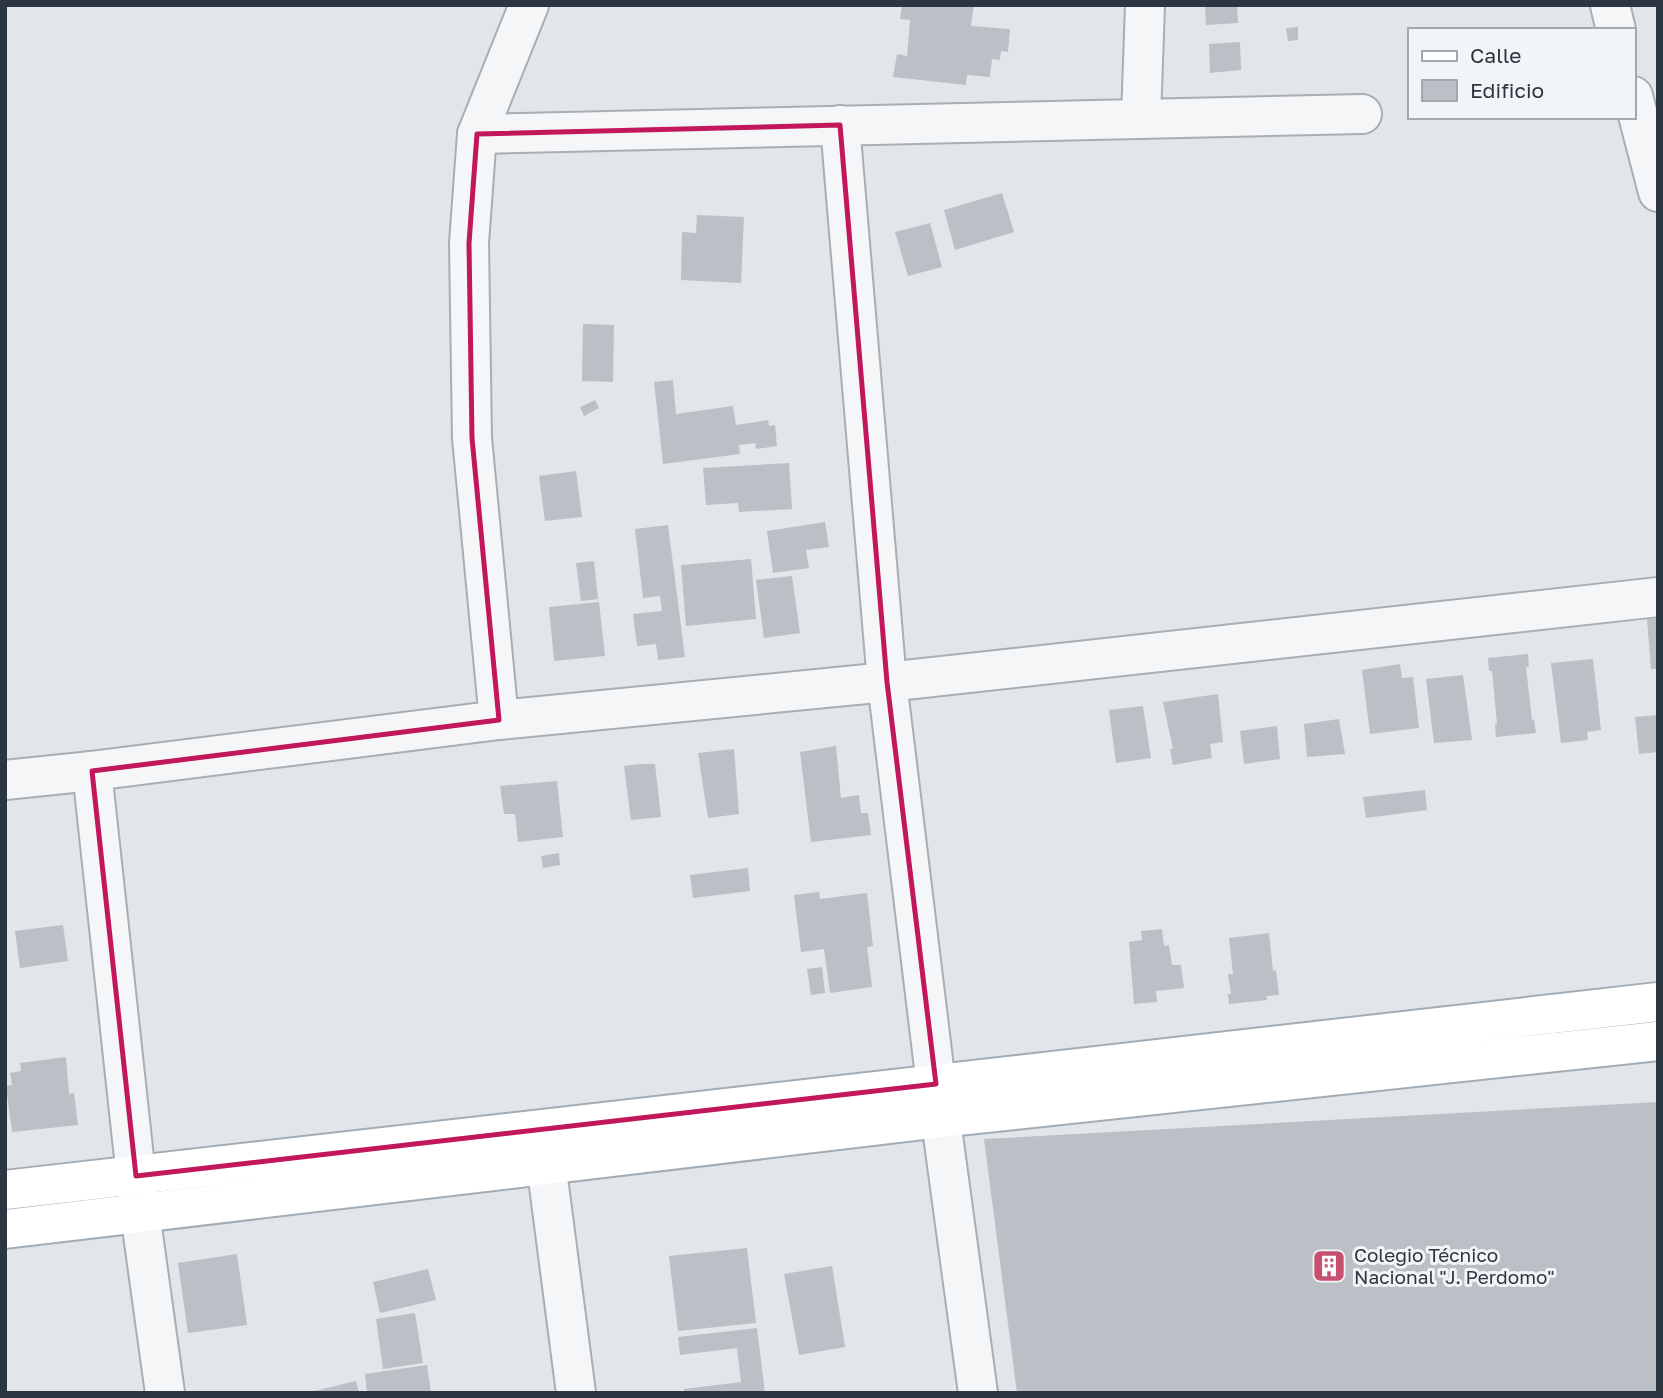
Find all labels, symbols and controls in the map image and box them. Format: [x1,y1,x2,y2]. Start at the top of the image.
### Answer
legend [1408,28,1635,119]
text: Calle [1470,42,1522,68]
text: Edificio [1470,77,1544,103]
place label: Colegio Técnico Nacional "J. Perdomo" [1354,1243,1555,1288]
building icon: Colegio Técnico Nacional "J. Perdomo" [1310,1247,1348,1285]

